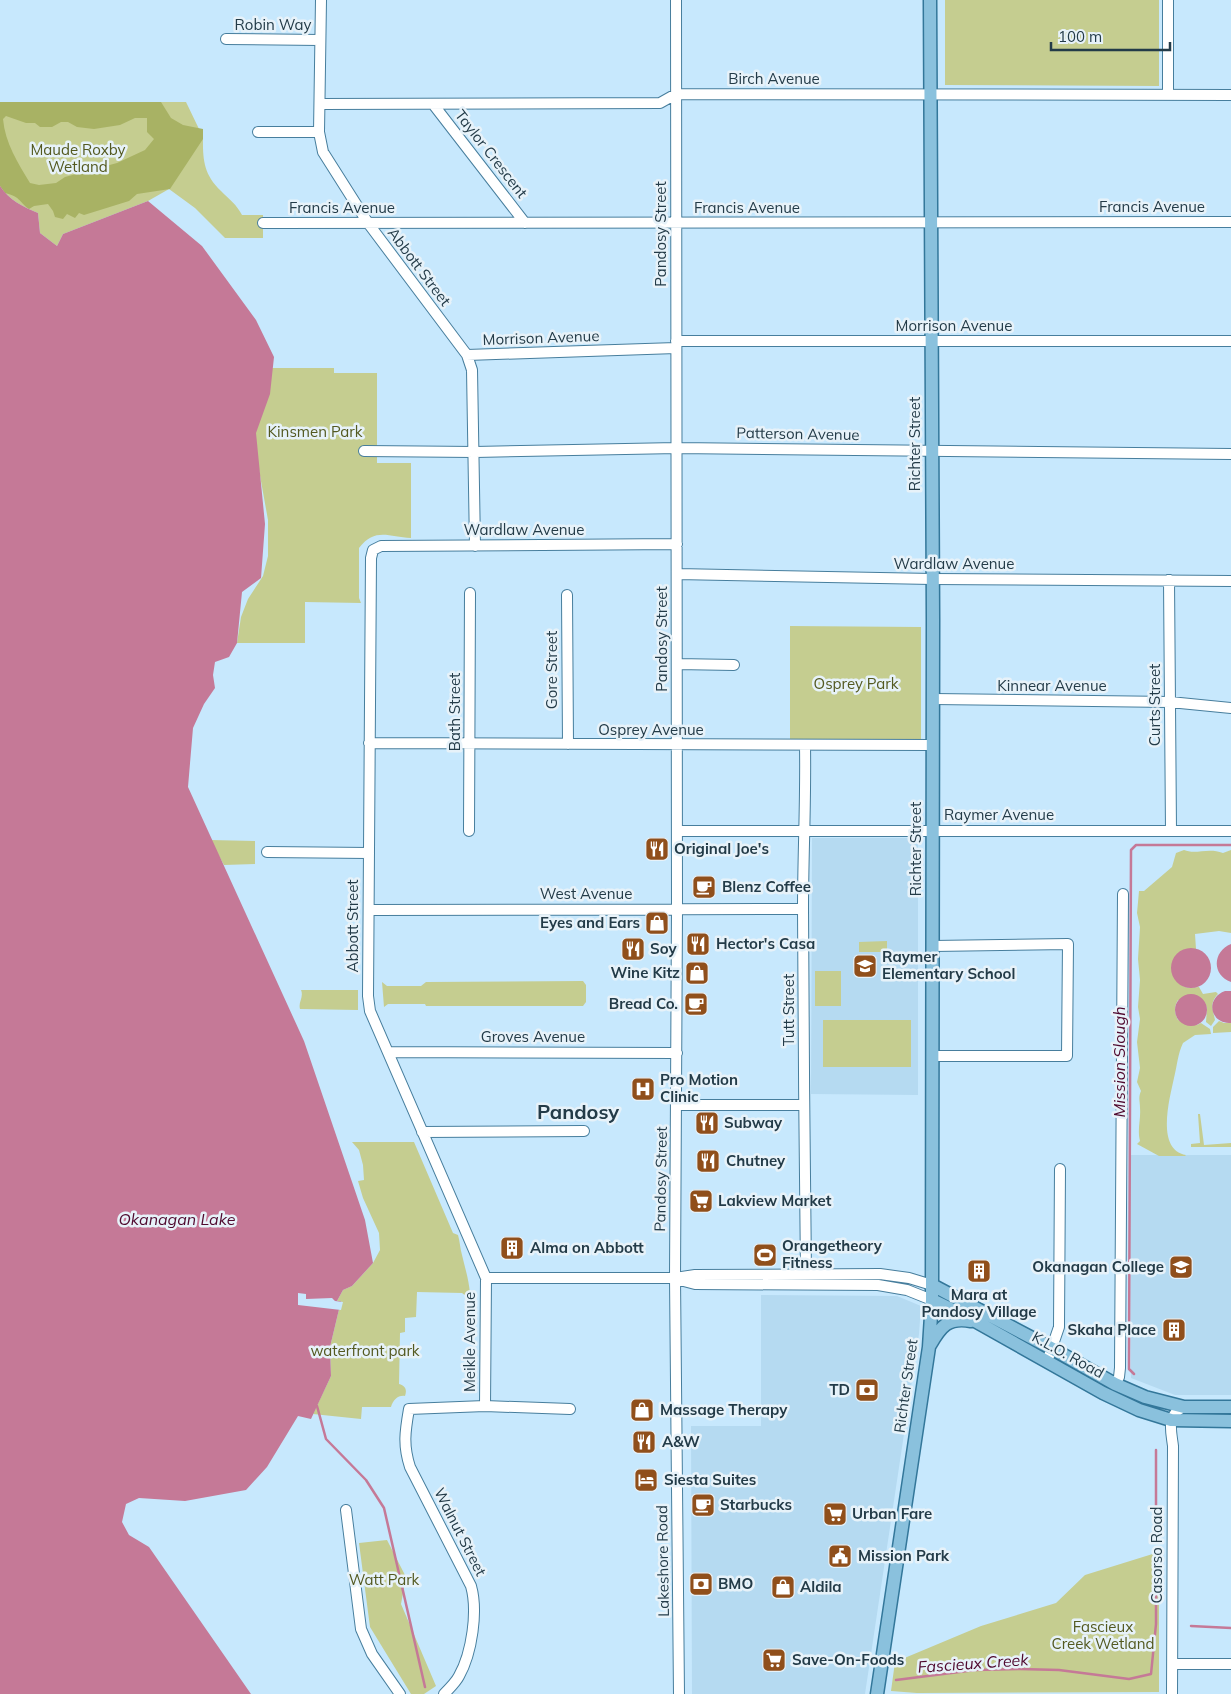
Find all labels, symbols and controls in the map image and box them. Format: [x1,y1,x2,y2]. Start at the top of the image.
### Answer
street label: Robin Way [235,15,311,34]
scale bar [1051,20,1170,52]
text: 100 m [1058,27,1102,46]
street label: Birch Avenue [728,69,820,88]
street label: Taylor Crescent [451,106,532,202]
park label: Maude Roxby Wetland [30,140,126,176]
street label: Pandosy Street [651,181,670,287]
street label: Francis Avenue [1099,197,1205,216]
street label: Francis Avenue [289,198,395,217]
street label: Francis Avenue [694,198,800,217]
street label: Abbott Street [384,224,455,310]
street label: Morrison Avenue [896,316,1012,335]
street label: Morrison Avenue [482,326,600,349]
street label: Richter Street [905,397,924,491]
park label: Kinsmen Park [268,422,363,441]
street label: Patterson Avenue [736,423,860,444]
street label: Wardlaw Avenue [464,520,584,539]
street label: Wardlaw Avenue [894,554,1014,573]
street label: Pandosy Street [652,586,671,692]
street label: Gore Street [542,631,561,709]
street label: Curts Street [1145,664,1164,746]
street label: Bath Street [445,673,464,751]
park label: Osprey Park [814,674,899,693]
street label: Kinnear Avenue [997,676,1107,695]
street label: Osprey Avenue [598,720,704,739]
street label: Richter Street [906,802,925,896]
street label: Raymer Avenue [944,805,1054,824]
restaurant icon: Original Joe's [644,836,670,862]
place label: Original Joe's [674,839,769,858]
cafe icon: Blenz Coffee [691,874,717,900]
place label: Blenz Coffee [722,877,811,896]
street label: Abbott Street [343,879,362,973]
street label: West Avenue [540,884,632,903]
shop icon: Eyes and Ears [644,910,670,936]
place label: Eyes and Ears [540,913,640,932]
restaurant icon: Hector's Casa [685,931,711,957]
place label: Hector's Casa [716,934,815,953]
restaurant icon: Soy [620,936,646,962]
place label: Soy [650,939,677,958]
place label: Raymer Elementary School [882,947,1015,983]
school or university icon: Raymer Elementary School [852,953,878,979]
shop icon: Wine Kitz [684,960,710,986]
place label: Wine Kitz [610,963,680,982]
street label: Tutt Street [779,974,798,1046]
cafe icon: Bread Co. [683,991,709,1017]
place label: Bread Co. [609,994,678,1013]
water label: Mission Slough [1109,1006,1129,1118]
street label: Groves Avenue [481,1027,585,1046]
place label: Pro Motion Clinic [660,1070,738,1106]
hospital icon: Pro Motion Clinic [630,1076,656,1102]
district label: Pandosy [537,1099,619,1124]
restaurant icon: Subway [694,1110,720,1136]
place label: Subway [724,1113,783,1132]
street label: Pandosy Street [650,1126,671,1232]
restaurant icon: Chutney [695,1148,721,1174]
place label: Chutney [726,1151,786,1170]
supermarket icon: Lakview Market [688,1188,714,1214]
place label: Lakview Market [718,1191,832,1210]
water label: Okanagan Lake [119,1209,236,1229]
building icon: Alma on Abbott [499,1235,525,1261]
place label: Orangetheory Fitness [782,1236,883,1272]
place label: Alma on Abbott [530,1238,644,1257]
sports icon: Orangetheory Fitness [752,1242,778,1268]
school or university icon: Okanagan College [1168,1254,1194,1280]
place label: Okanagan College [1032,1257,1164,1276]
building icon: Mara at Pandosy Village [966,1258,992,1284]
place label: Mara at Pandosy Village [921,1285,1037,1321]
street label: Meikle Avenue [460,1292,479,1392]
building icon: Skaha Place [1161,1317,1187,1343]
place label: Skaha Place [1068,1320,1156,1339]
street label: K.L.O. Road [1029,1327,1108,1382]
street label: Richter Street [890,1338,921,1434]
park label: waterfront park [310,1341,420,1360]
bank icon: TD [854,1377,880,1403]
place label: TD [829,1380,850,1399]
shop icon: Massage Therapy [629,1397,655,1423]
place label: Massage Therapy [660,1400,788,1419]
restaurant icon: A&W [631,1429,657,1455]
place label: A&W [662,1432,700,1451]
hotel icon: Siesta Suites [633,1467,659,1493]
place label: Siesta Suites [664,1470,756,1489]
street label: Walnut Street [430,1484,491,1579]
cafe icon: Starbucks [690,1492,716,1518]
place label: Starbucks [720,1495,792,1514]
supermarket icon: Urban Fare [822,1501,848,1527]
place label: Urban Fare [852,1504,932,1523]
street label: Lakeshore Road [652,1505,673,1617]
street label: Casorso Road [1147,1506,1166,1604]
public building icon: Mission Park [827,1543,853,1569]
place label: Mission Park [858,1546,950,1565]
park label: Watt Park [349,1570,420,1589]
bank icon: BMO [688,1571,714,1597]
place label: BMO [718,1574,753,1593]
shop icon: Aldila [770,1574,796,1600]
place label: Aldila [800,1577,842,1596]
park label: Fascieux Creek Wetland [1051,1617,1155,1653]
supermarket icon: Save-On-Foods [761,1647,787,1673]
water label: Fascieux Creek [917,1649,1030,1677]
place label: Save-On-Foods [792,1650,904,1669]

